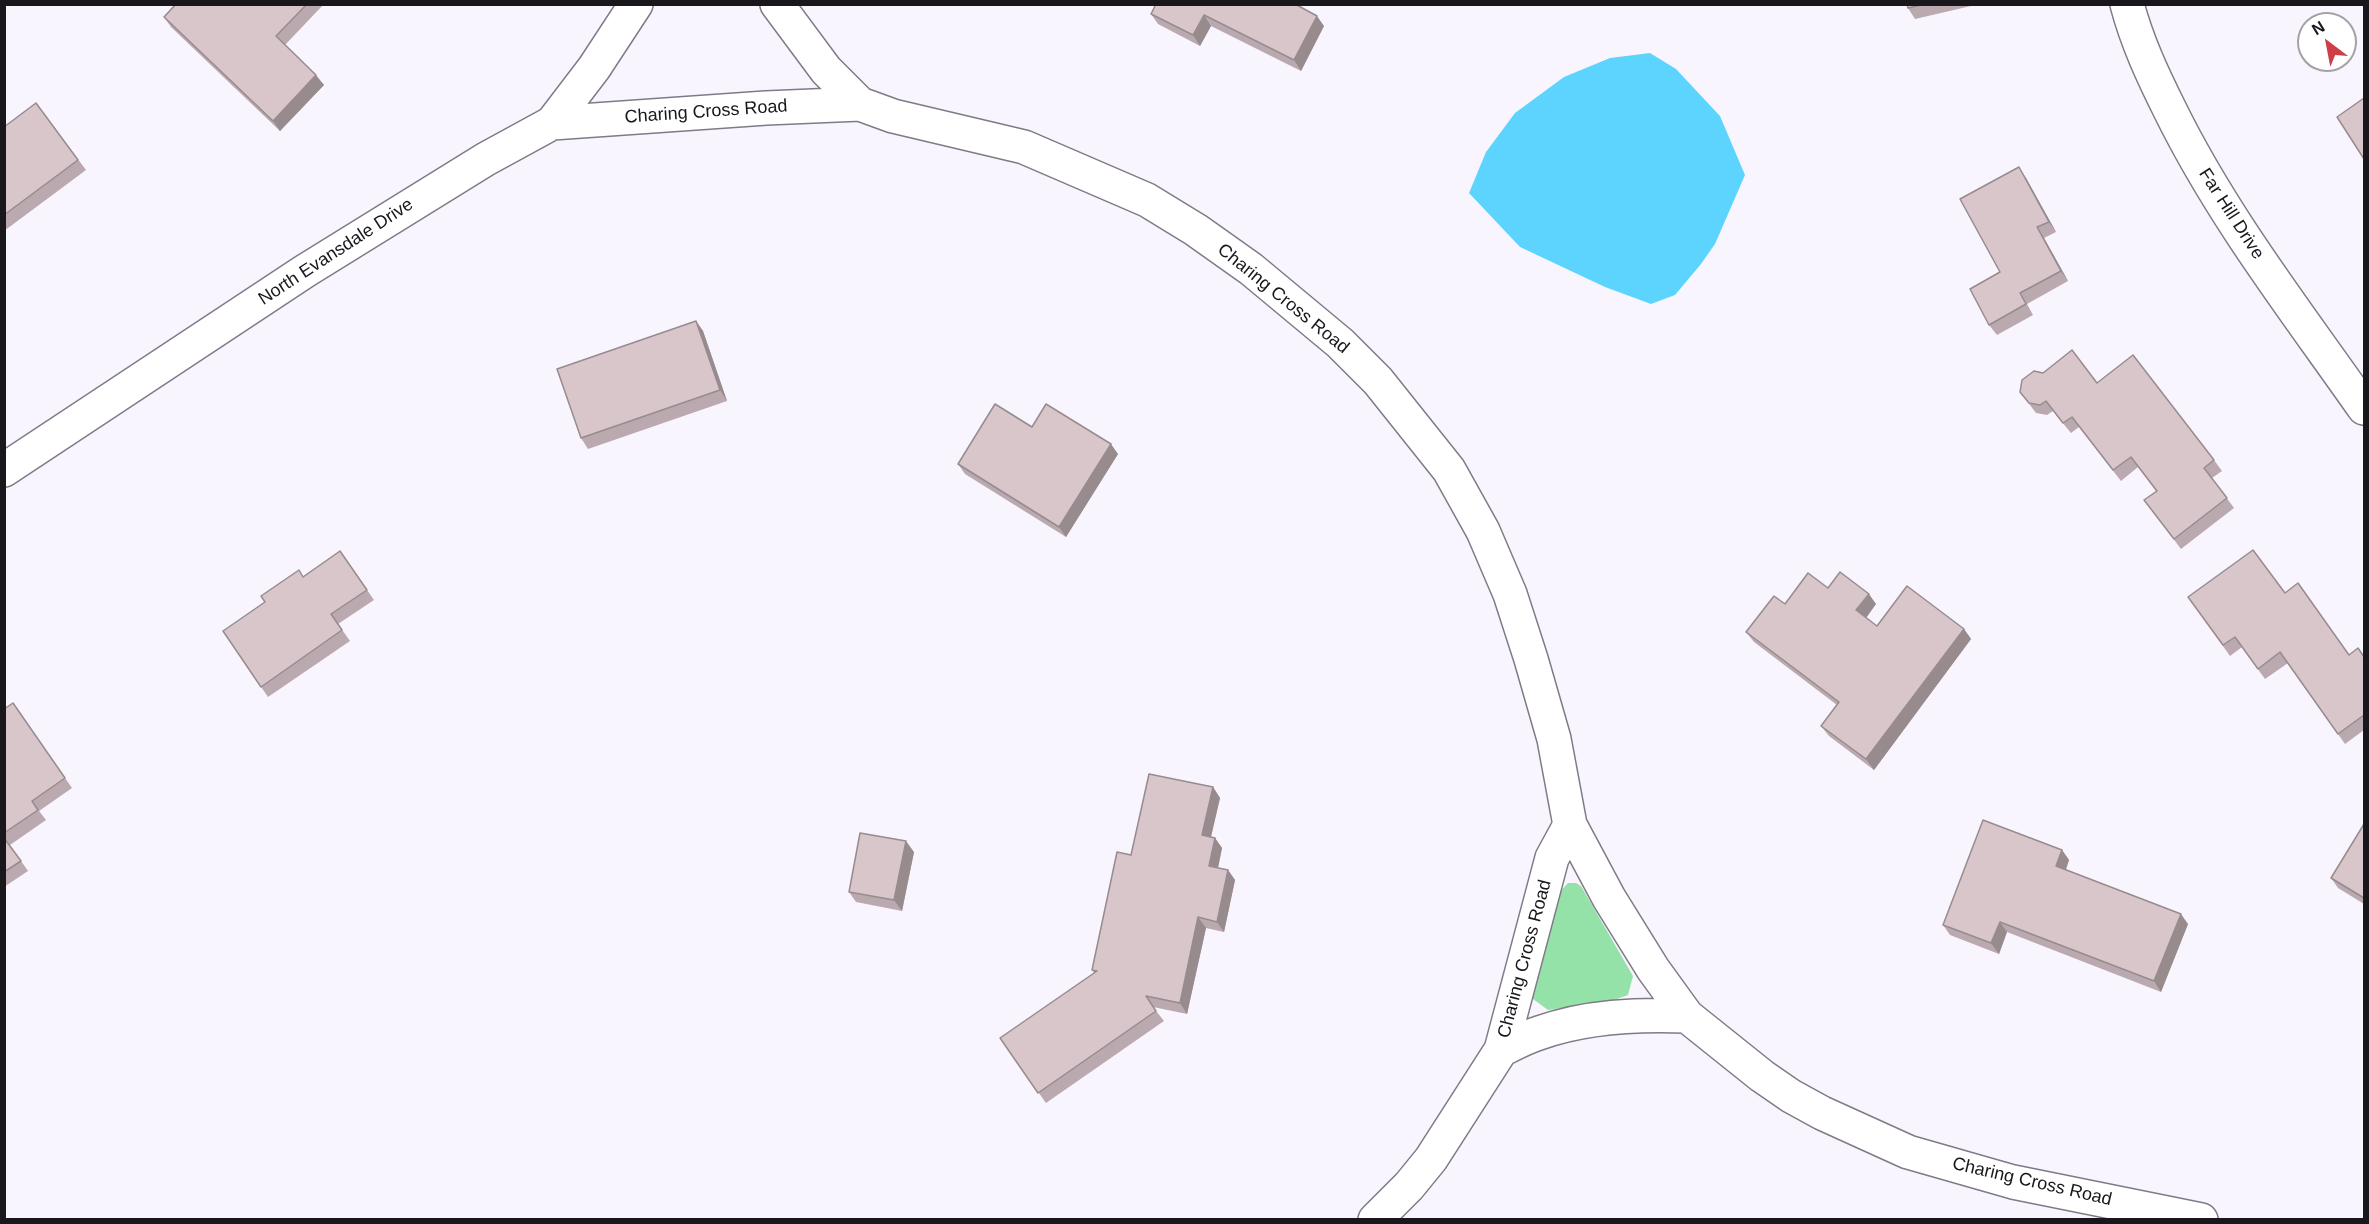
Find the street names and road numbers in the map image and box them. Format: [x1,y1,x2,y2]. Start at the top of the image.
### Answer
street label: Charing Cross Road [624,96,788,128]
street label: Far Hill Drive [2194,165,2268,263]
street label: North Evansdale Drive [255,194,417,310]
street label: Charing Cross Road [1213,239,1353,359]
street label: Charing Cross Road [1493,877,1557,1041]
street label: Charing Cross Road [1950,1153,2114,1211]

